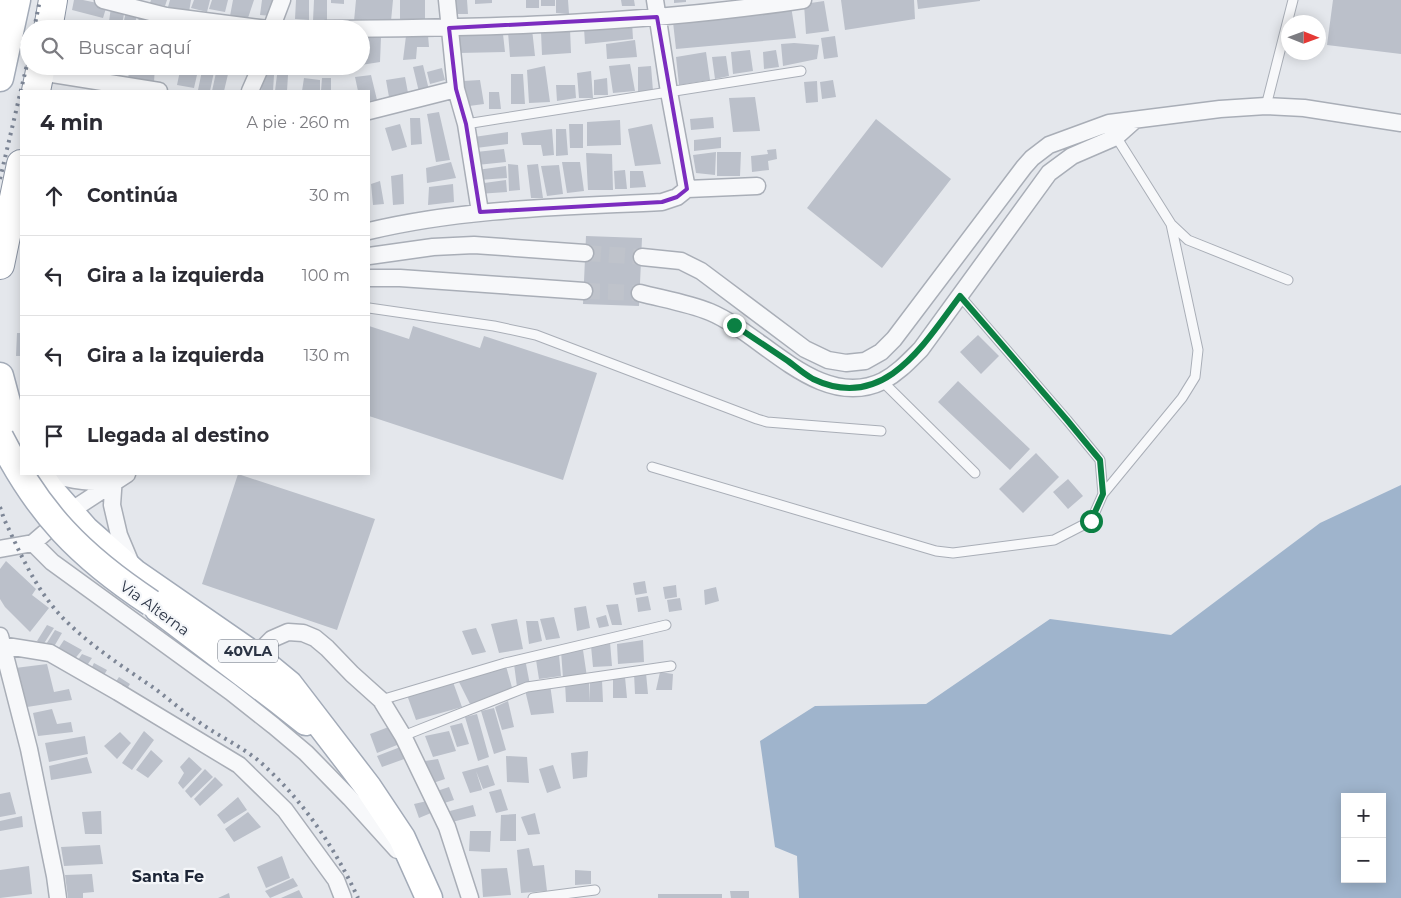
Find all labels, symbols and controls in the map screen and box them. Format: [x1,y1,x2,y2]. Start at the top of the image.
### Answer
north arrow [1281,15,1326,60]
search box [20,20,370,75]
icon: search [38,34,66,62]
text: Buscar aquí [78,36,191,59]
text: 4 min [40,110,103,135]
text: A pie · 260 m [247,113,350,132]
icon: ahead [40,182,68,210]
text: Continúa [87,184,178,207]
text: 30 m [309,186,350,205]
icon: left [40,262,68,290]
text: Gira a la izquierda [87,264,265,287]
text: 100 m [302,266,350,285]
route end [723,314,746,337]
icon: left [40,342,68,370]
text: Gira a la izquierda [87,344,265,367]
text: 130 m [303,346,350,365]
icon: arrive [40,422,68,450]
text: Llegada al destino [87,424,269,447]
route start [1080,510,1103,533]
street label: Via Alterna [116,576,194,640]
road number: 40VLA [218,640,278,662]
map controls [1341,793,1386,883]
button: + [1341,793,1386,838]
button: − [1341,838,1386,883]
district label: Santa Fe [132,867,204,886]

